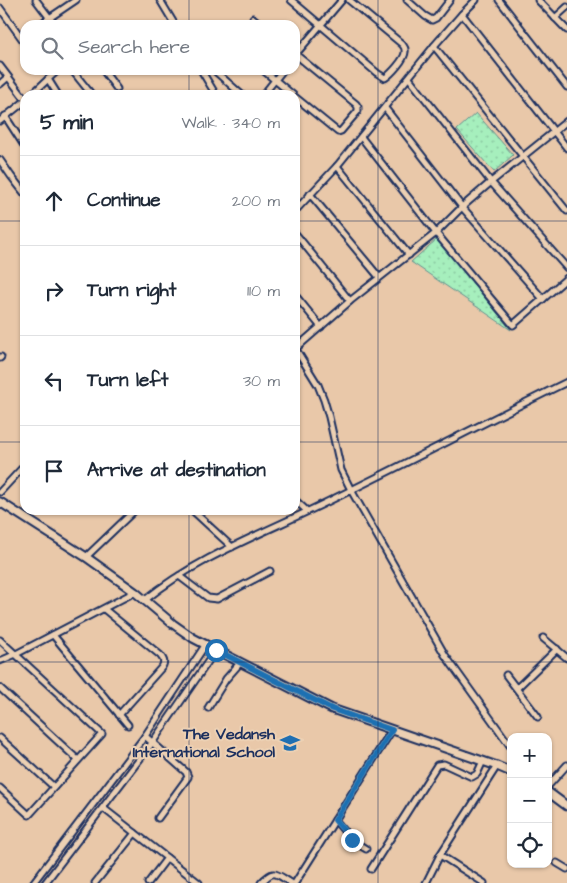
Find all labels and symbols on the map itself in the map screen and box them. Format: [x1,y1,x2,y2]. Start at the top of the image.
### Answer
route start [205,639,228,662]
place label: The Vedansh International School [133,723,276,763]
school or university icon: The Vedansh International School [279,732,301,754]
route end [341,829,364,852]

